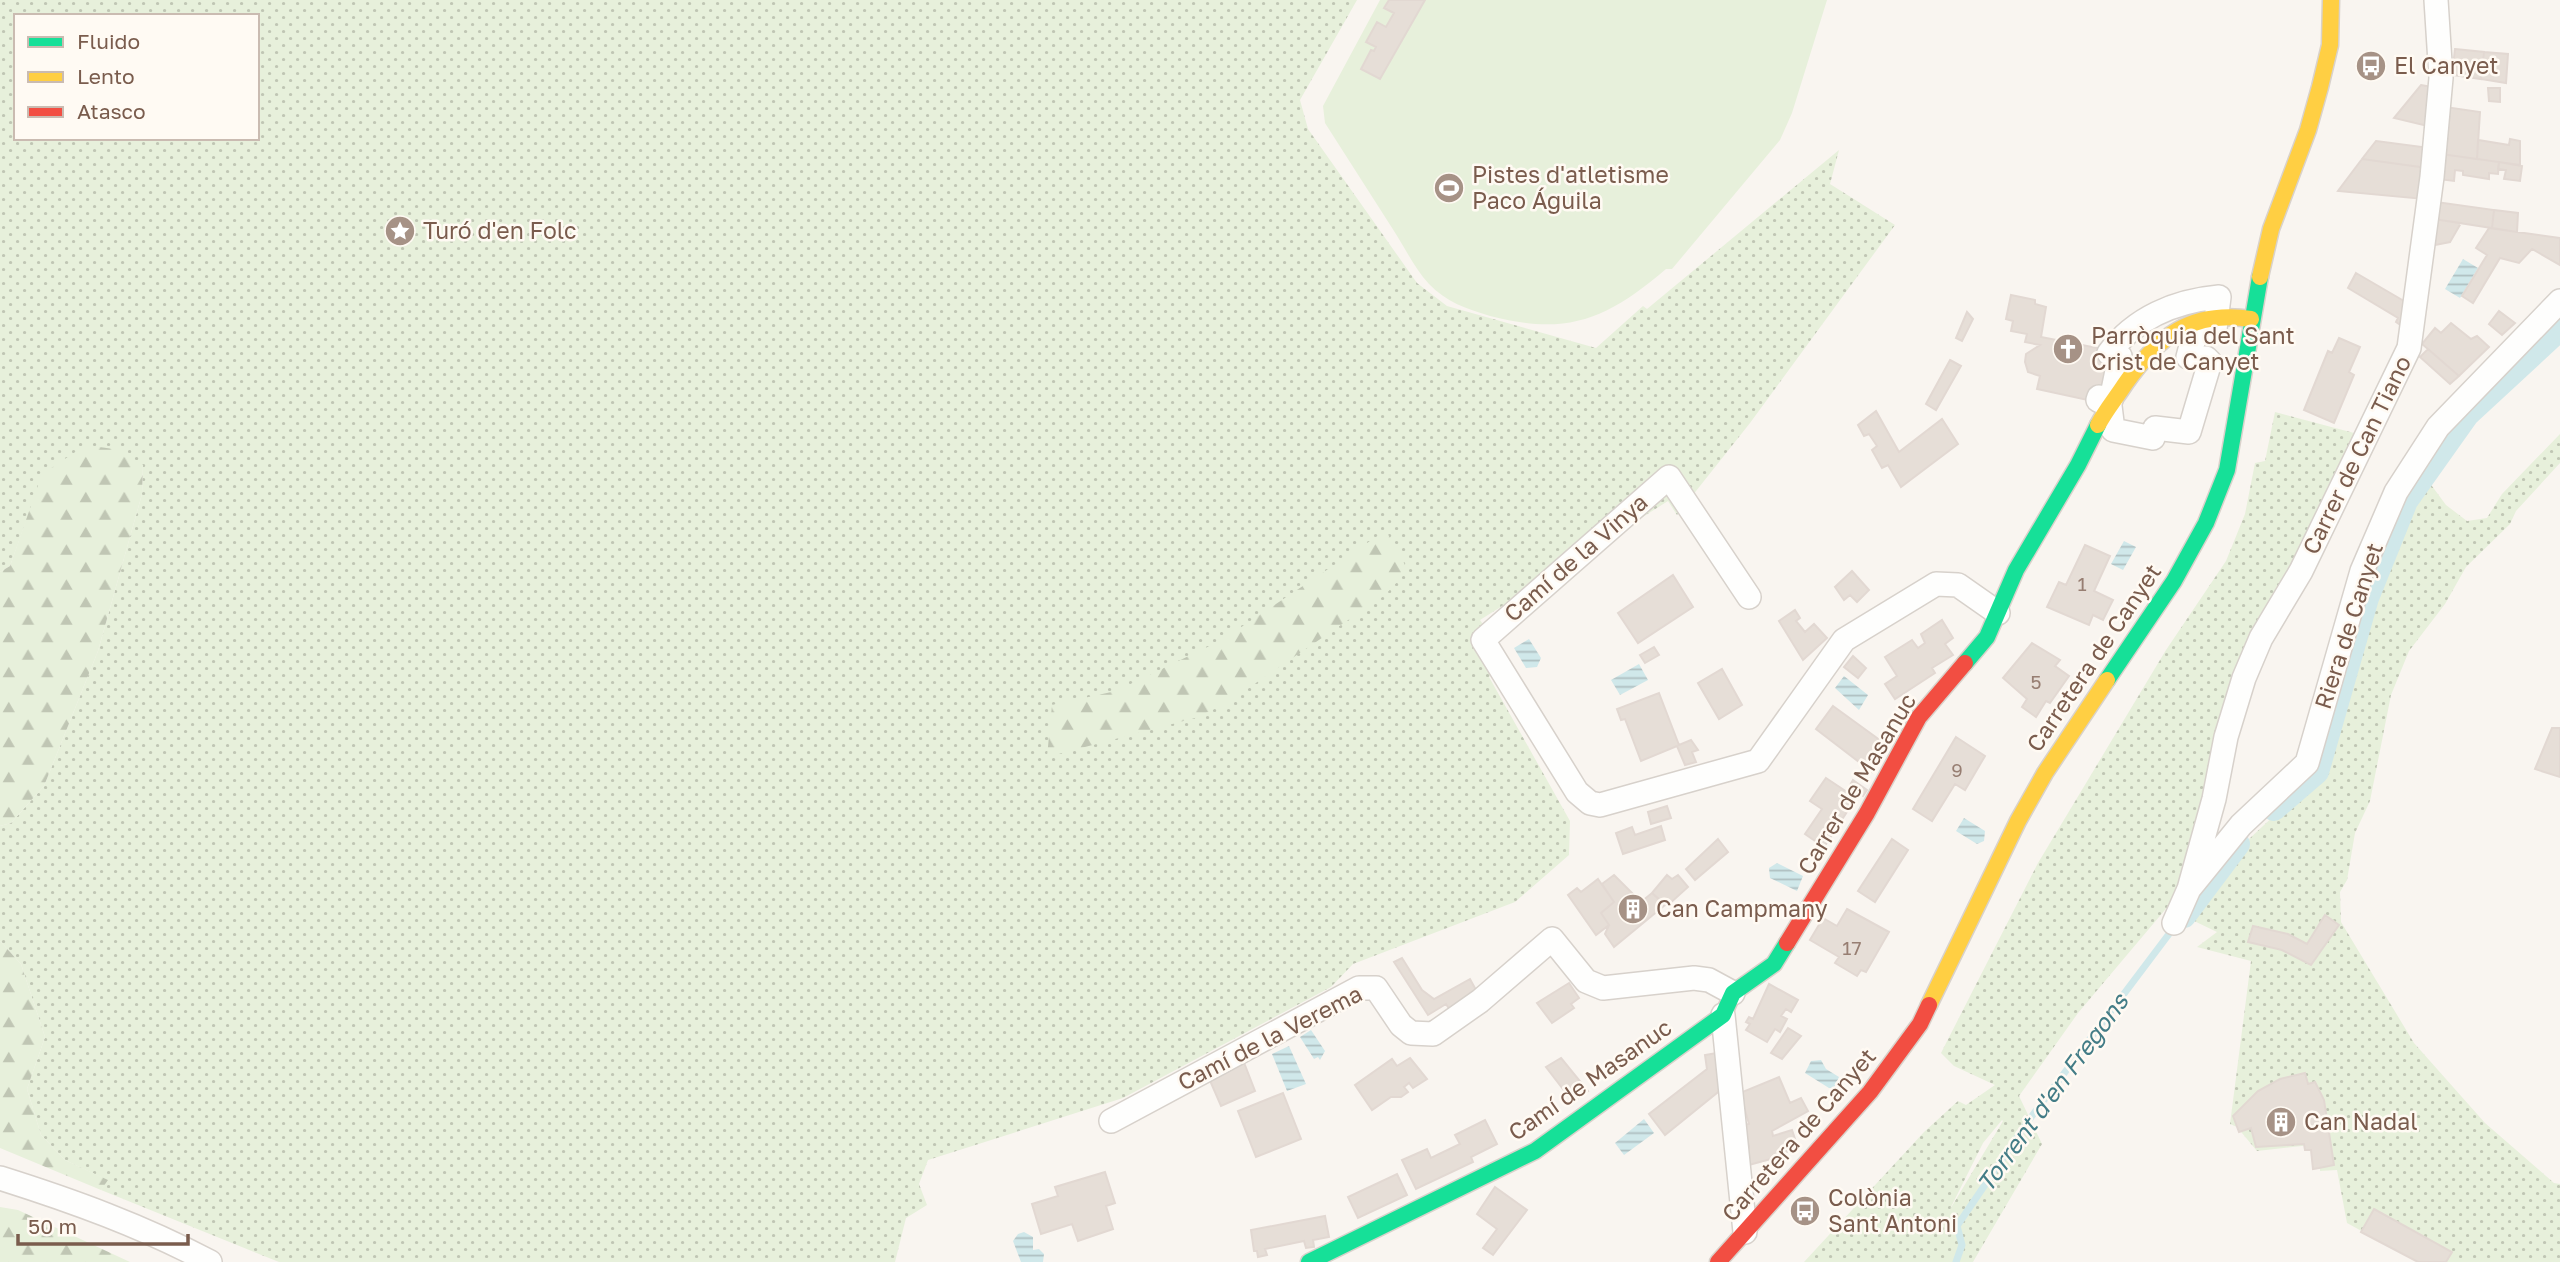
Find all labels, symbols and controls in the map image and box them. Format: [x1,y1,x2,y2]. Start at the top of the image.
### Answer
legend [14,14,259,140]
text: Fluido [77,28,140,54]
bus stop icon: El Canyet [2354,49,2388,83]
place label: El Canyet [2394,51,2498,79]
text: Lento [77,63,135,89]
text: Atasco [77,98,146,124]
place label: Pistes d'atletisme Paco Águila [1472,160,1669,214]
sports icon: Pistes d'atletisme Paco Águila [1432,171,1466,205]
place icon: Turó d'en Folc [383,214,417,248]
place label: Turó d'en Folc [423,216,577,244]
place label: Parròquia del Sant Crist de Canyet [2091,321,2295,375]
church icon: Parròquia del Sant Crist de Canyet [2051,332,2085,366]
street label: Carrer de Can Tiano [2296,351,2416,558]
street label: Camí de la Vinya [1498,487,1653,627]
street label: Riera de Canyet [2308,539,2388,712]
street label: Carretera de Canyet [2020,558,2166,757]
house number: 1 [2077,572,2087,595]
house number: 5 [2030,670,2042,693]
street label: Carrer de Masanuc [1791,688,1921,879]
house number: 9 [1951,758,1963,781]
building icon: Can Campmany [1616,892,1650,926]
place label: Can Campmany [1656,894,1828,922]
house number: 17 [1842,936,1862,959]
street label: Camí de la Verema [1173,979,1366,1096]
water label: Torrent d'en Fregons [1970,986,2135,1198]
street label: Camí de Masanuc [1502,1012,1676,1146]
street label: Carretera de Canyet [1715,1042,1881,1227]
building icon: Can Nadal [2264,1105,2298,1139]
place label: Can Nadal [2304,1107,2418,1135]
place label: Colònia Sant Antoni [1828,1183,1957,1237]
bus stop icon: Colònia Sant Antoni [1788,1194,1822,1228]
scale bar [18,1202,187,1246]
text: 50 m [28,1213,77,1239]

